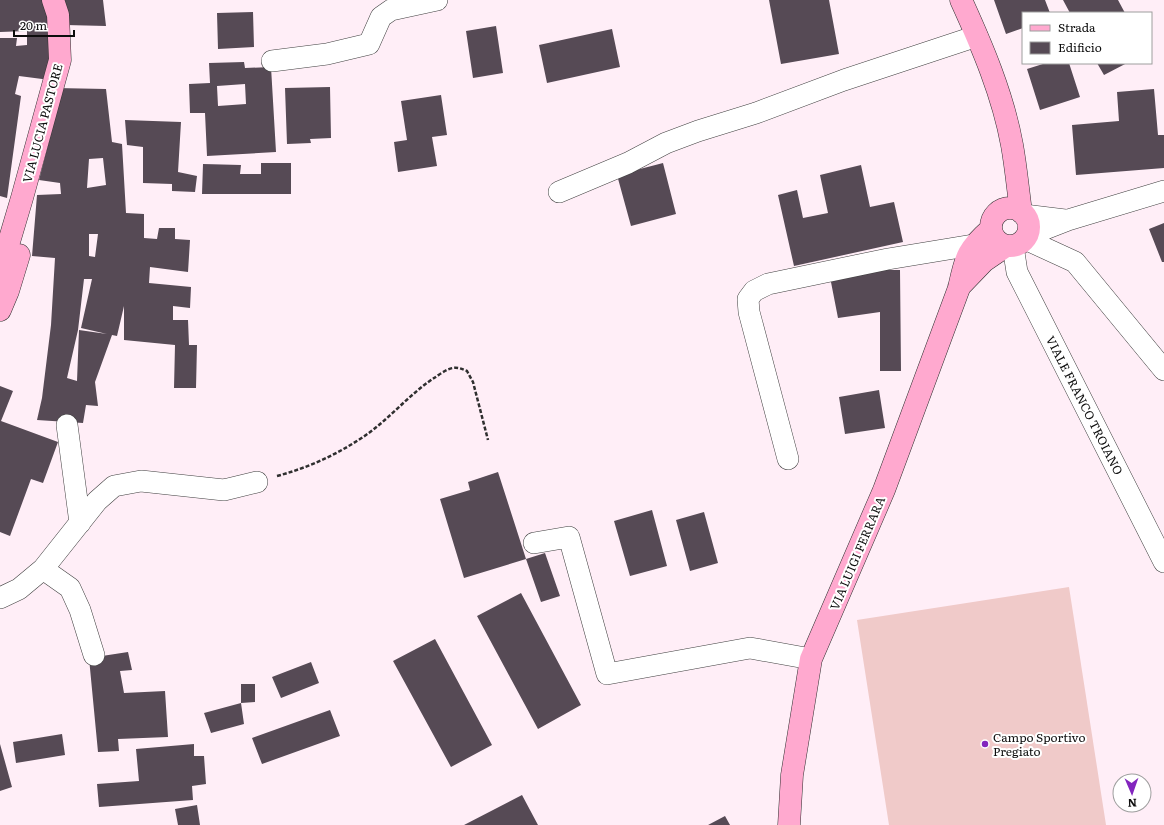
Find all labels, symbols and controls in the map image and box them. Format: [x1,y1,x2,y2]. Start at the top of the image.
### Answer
scale bar [14,12,74,38]
legend [1022,12,1152,64]
text: 20 m [20,16,47,34]
text: Strada [1058,18,1096,36]
text: Edificio [1058,38,1102,56]
street label: VIA LUCIA PASTORE [17,61,67,185]
street label: VIALE FRANCO TROIANO [1042,332,1128,478]
street label: VIA LUIGI FERRARA [825,493,889,613]
place label: Campo Sportivo Pregiato [993,728,1085,760]
marker: Campo Sportivo Pregiato [980,739,990,749]
north arrow [1112,773,1152,813]
text: N [1127,796,1137,812]

